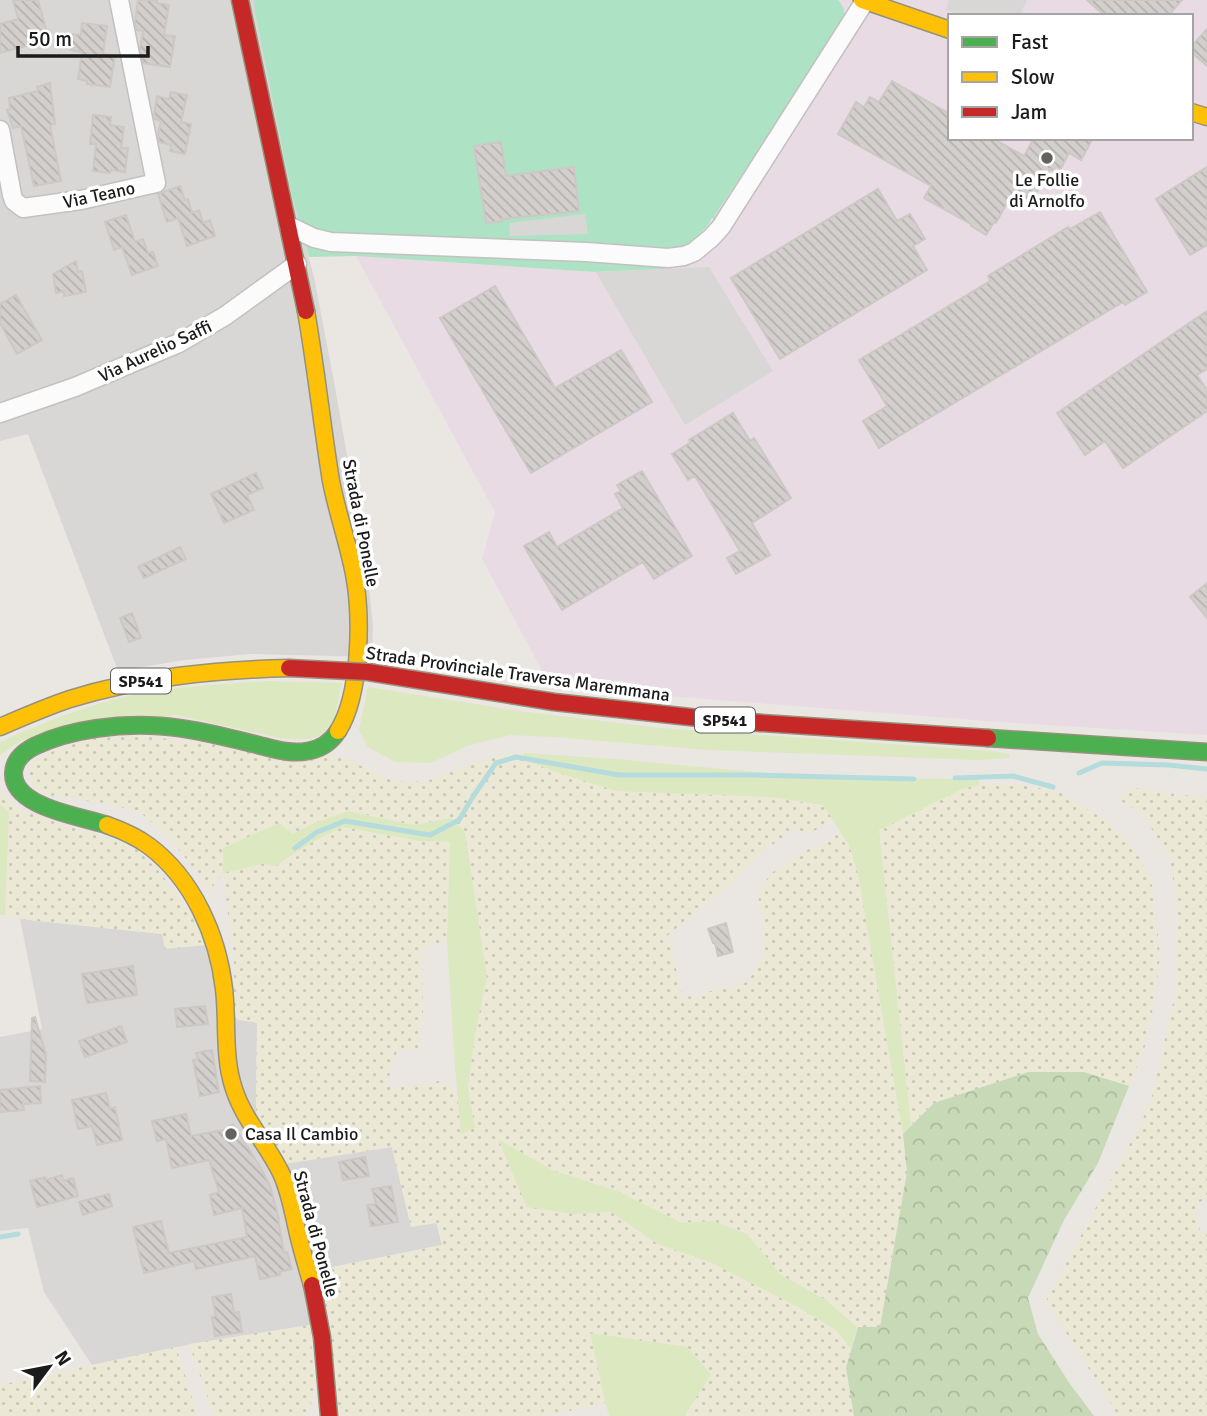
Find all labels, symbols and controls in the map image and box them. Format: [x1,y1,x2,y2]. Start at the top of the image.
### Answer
scale bar [18,14,147,58]
legend [948,14,1193,140]
text: 50 m [28,26,72,52]
text: Fast [1011,29,1048,55]
text: Slow [1011,64,1055,90]
text: Jam [1011,99,1047,125]
marker: Le Follie di Arnolfo [1039,150,1055,166]
place label: Le Follie di Arnolfo [1009,169,1085,212]
street label: Via Teano [61,177,137,213]
street label: Via Aurelio Saffi [95,315,215,387]
street label: Strada di Ponelle [338,457,384,589]
street label: Strada Provinciale Traversa Maremmana [365,642,671,706]
road number: SP541 [111,668,171,694]
road number: SP541 [695,708,755,733]
place label: Casa Il Cambio [245,1123,358,1145]
marker: Casa Il Cambio [223,1126,239,1142]
street label: Strada di Ponelle [289,1168,343,1300]
north arrow [14,1332,84,1402]
text: N [49,1347,76,1370]

